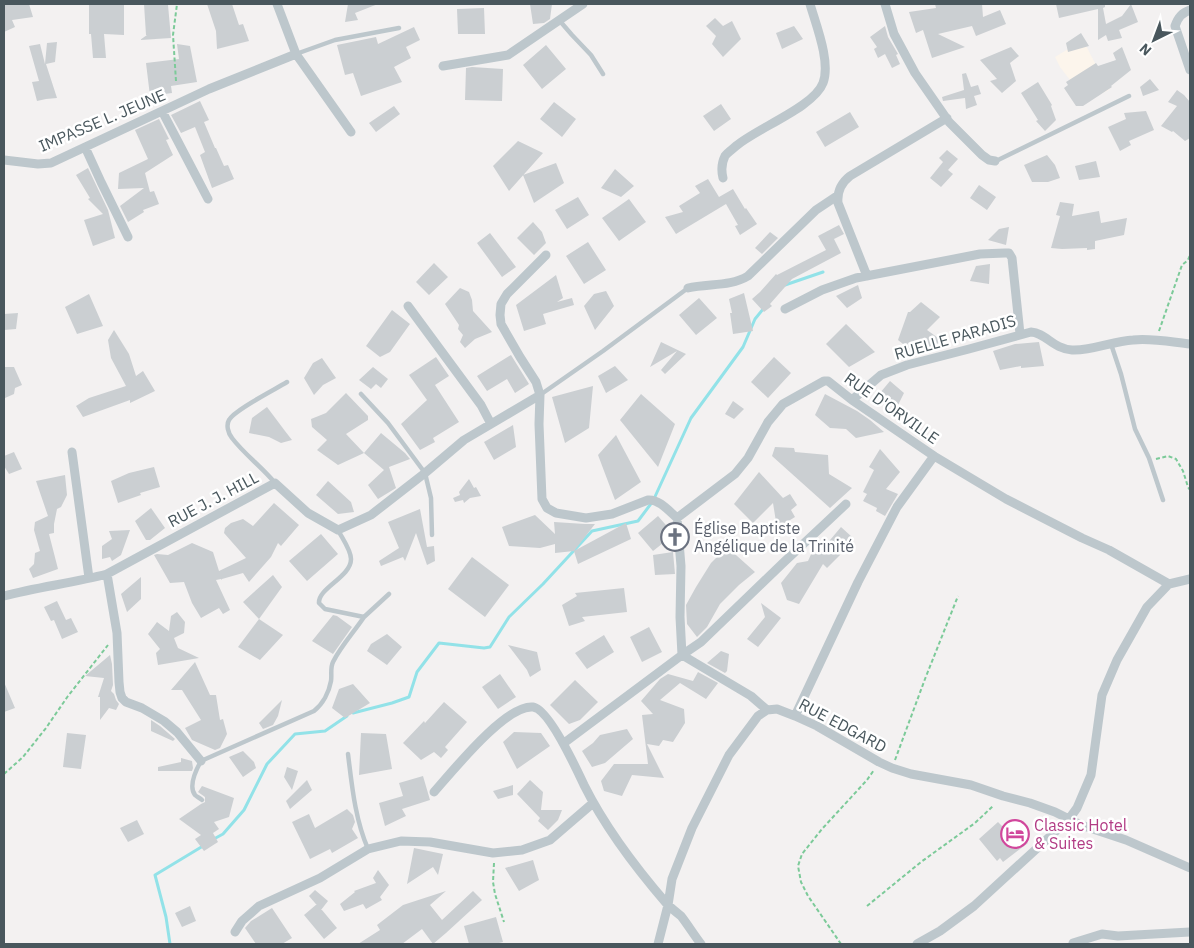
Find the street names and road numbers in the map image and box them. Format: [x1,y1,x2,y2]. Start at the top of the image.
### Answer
street label: IMPASSE L. JEUNE [36,84,168,156]
street label: RUELLE PARADIS [892,310,1018,364]
street label: RUE D'ORVILLE [841,368,943,448]
street label: RUE J. J. HILL [164,467,262,531]
street label: RUE EDGARD [796,694,890,756]

